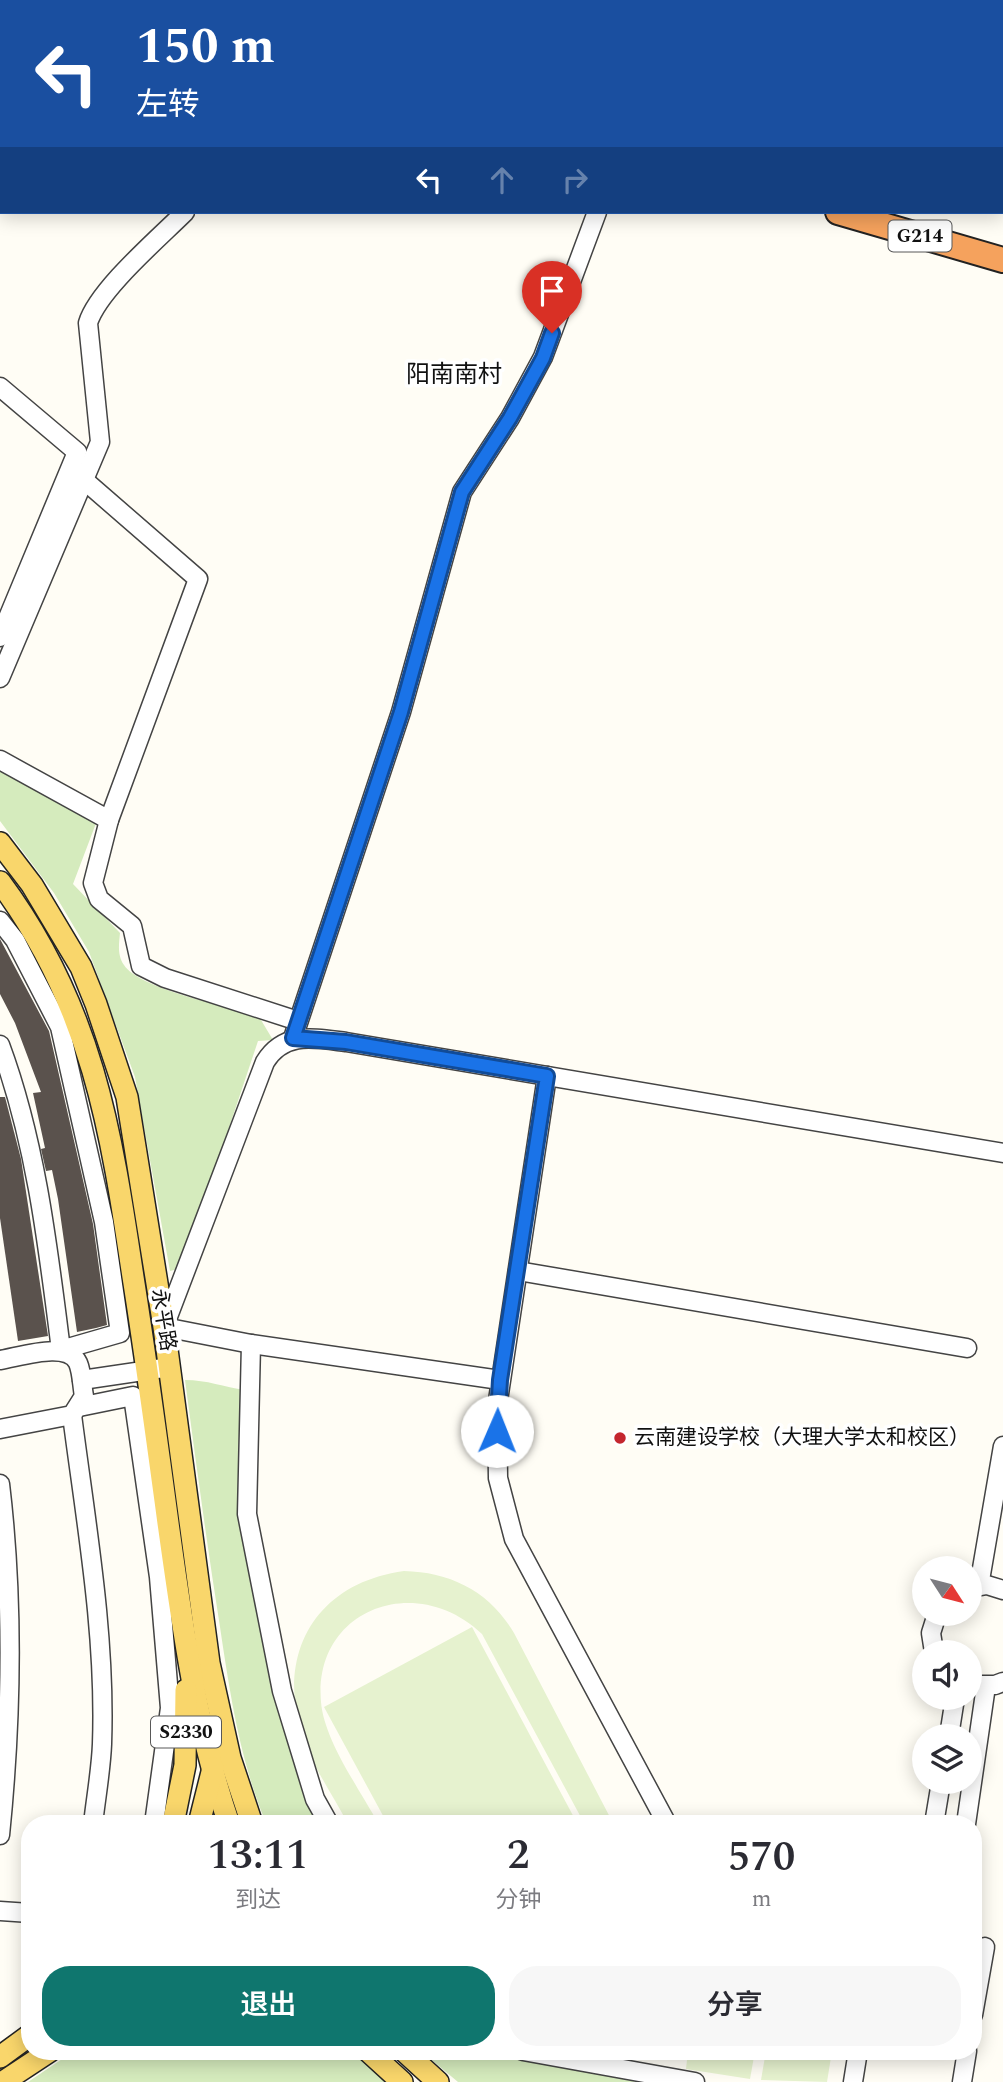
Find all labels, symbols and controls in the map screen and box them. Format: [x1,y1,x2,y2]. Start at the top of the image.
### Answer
text: 150 m [136,10,275,85]
icon: left [21,28,112,119]
text: 左转 [136,81,200,130]
icon: left [410,161,448,199]
icon: ahead [483,161,521,199]
icon: right [556,161,594,199]
road number: G214 [888,220,951,252]
pin [522,261,582,333]
icon: arrive [533,272,571,310]
district label: 阳南南村 [406,357,502,393]
street label: 永平路 [142,1286,184,1354]
position arrow [460,1394,534,1468]
place label: 云南建设学校（大理大学太和校区） [634,1422,970,1454]
marker: 云南建设学校（大理大学太和校区） [612,1430,628,1446]
north arrow [912,1556,982,1626]
map controls [912,1556,982,1794]
button: sound [912,1640,982,1710]
road number: S2330 [151,1716,221,1748]
button: layers [912,1724,982,1794]
text: 13:11 [208,1824,309,1887]
text: 2 [507,1824,529,1887]
text: 570 [728,1826,795,1889]
text: m [752,1882,772,1917]
text: 到达 [235,1883,281,1918]
text: 分钟 [495,1883,541,1918]
button: 退出 [42,1966,495,2046]
button: 分享 [509,1966,961,2046]

